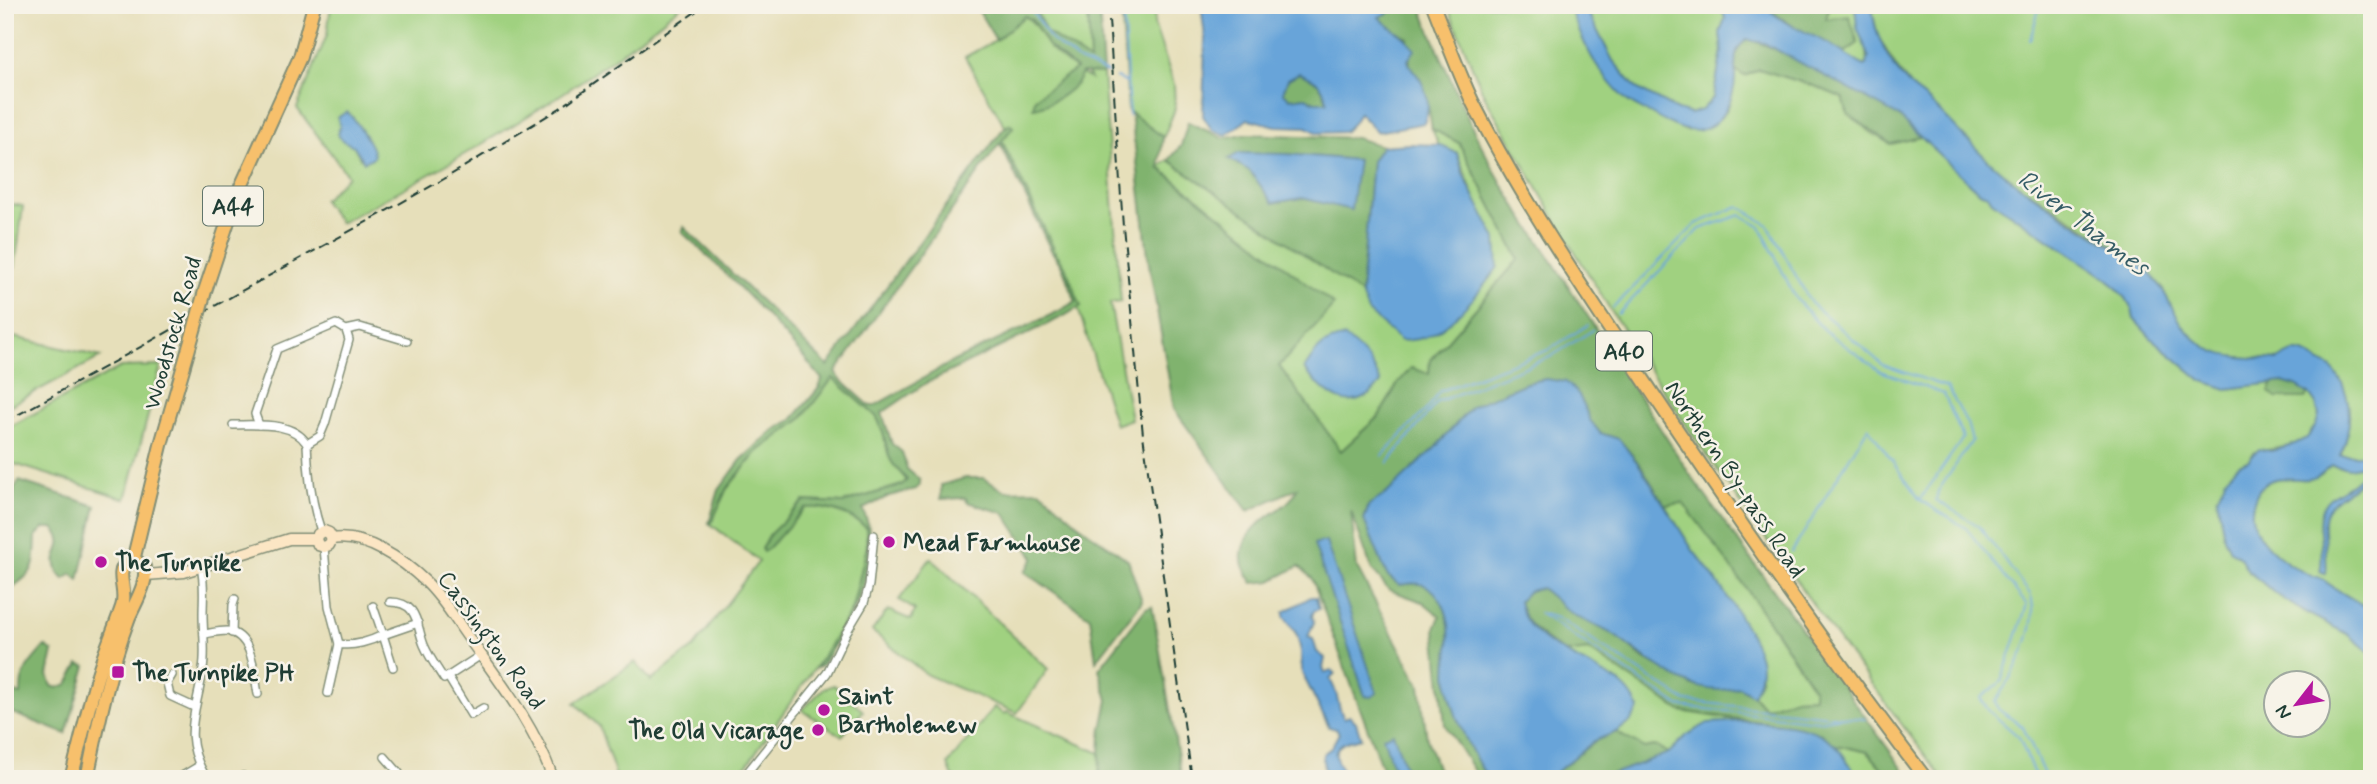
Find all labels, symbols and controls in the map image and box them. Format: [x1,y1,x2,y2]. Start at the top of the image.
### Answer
water label: River Thames [2010,163,2157,286]
road number: A44 [203,186,263,226]
street label: Woodstock Road [137,253,210,414]
road number: A40 [1596,332,1652,370]
street label: Northern By-pass Road [1657,375,1812,584]
place label: Mead Farmhouse [903,528,1081,559]
marker: Mead Farmhouse [881,534,897,550]
place label: The Turnpike [115,548,242,579]
marker: The Turnpike [93,554,109,570]
street label: Cassington Road [427,565,552,718]
place label: The Turnpike PH [132,658,295,689]
marker: The Turnpike PH [110,664,126,680]
north arrow [2262,668,2332,738]
place label: Saint Bartholemew [838,682,977,741]
text: N [2270,700,2298,724]
marker: Saint Bartholemew [816,702,832,718]
place label: The Old Vicarage [628,716,804,750]
marker: The Old Vicarage [810,722,826,738]

